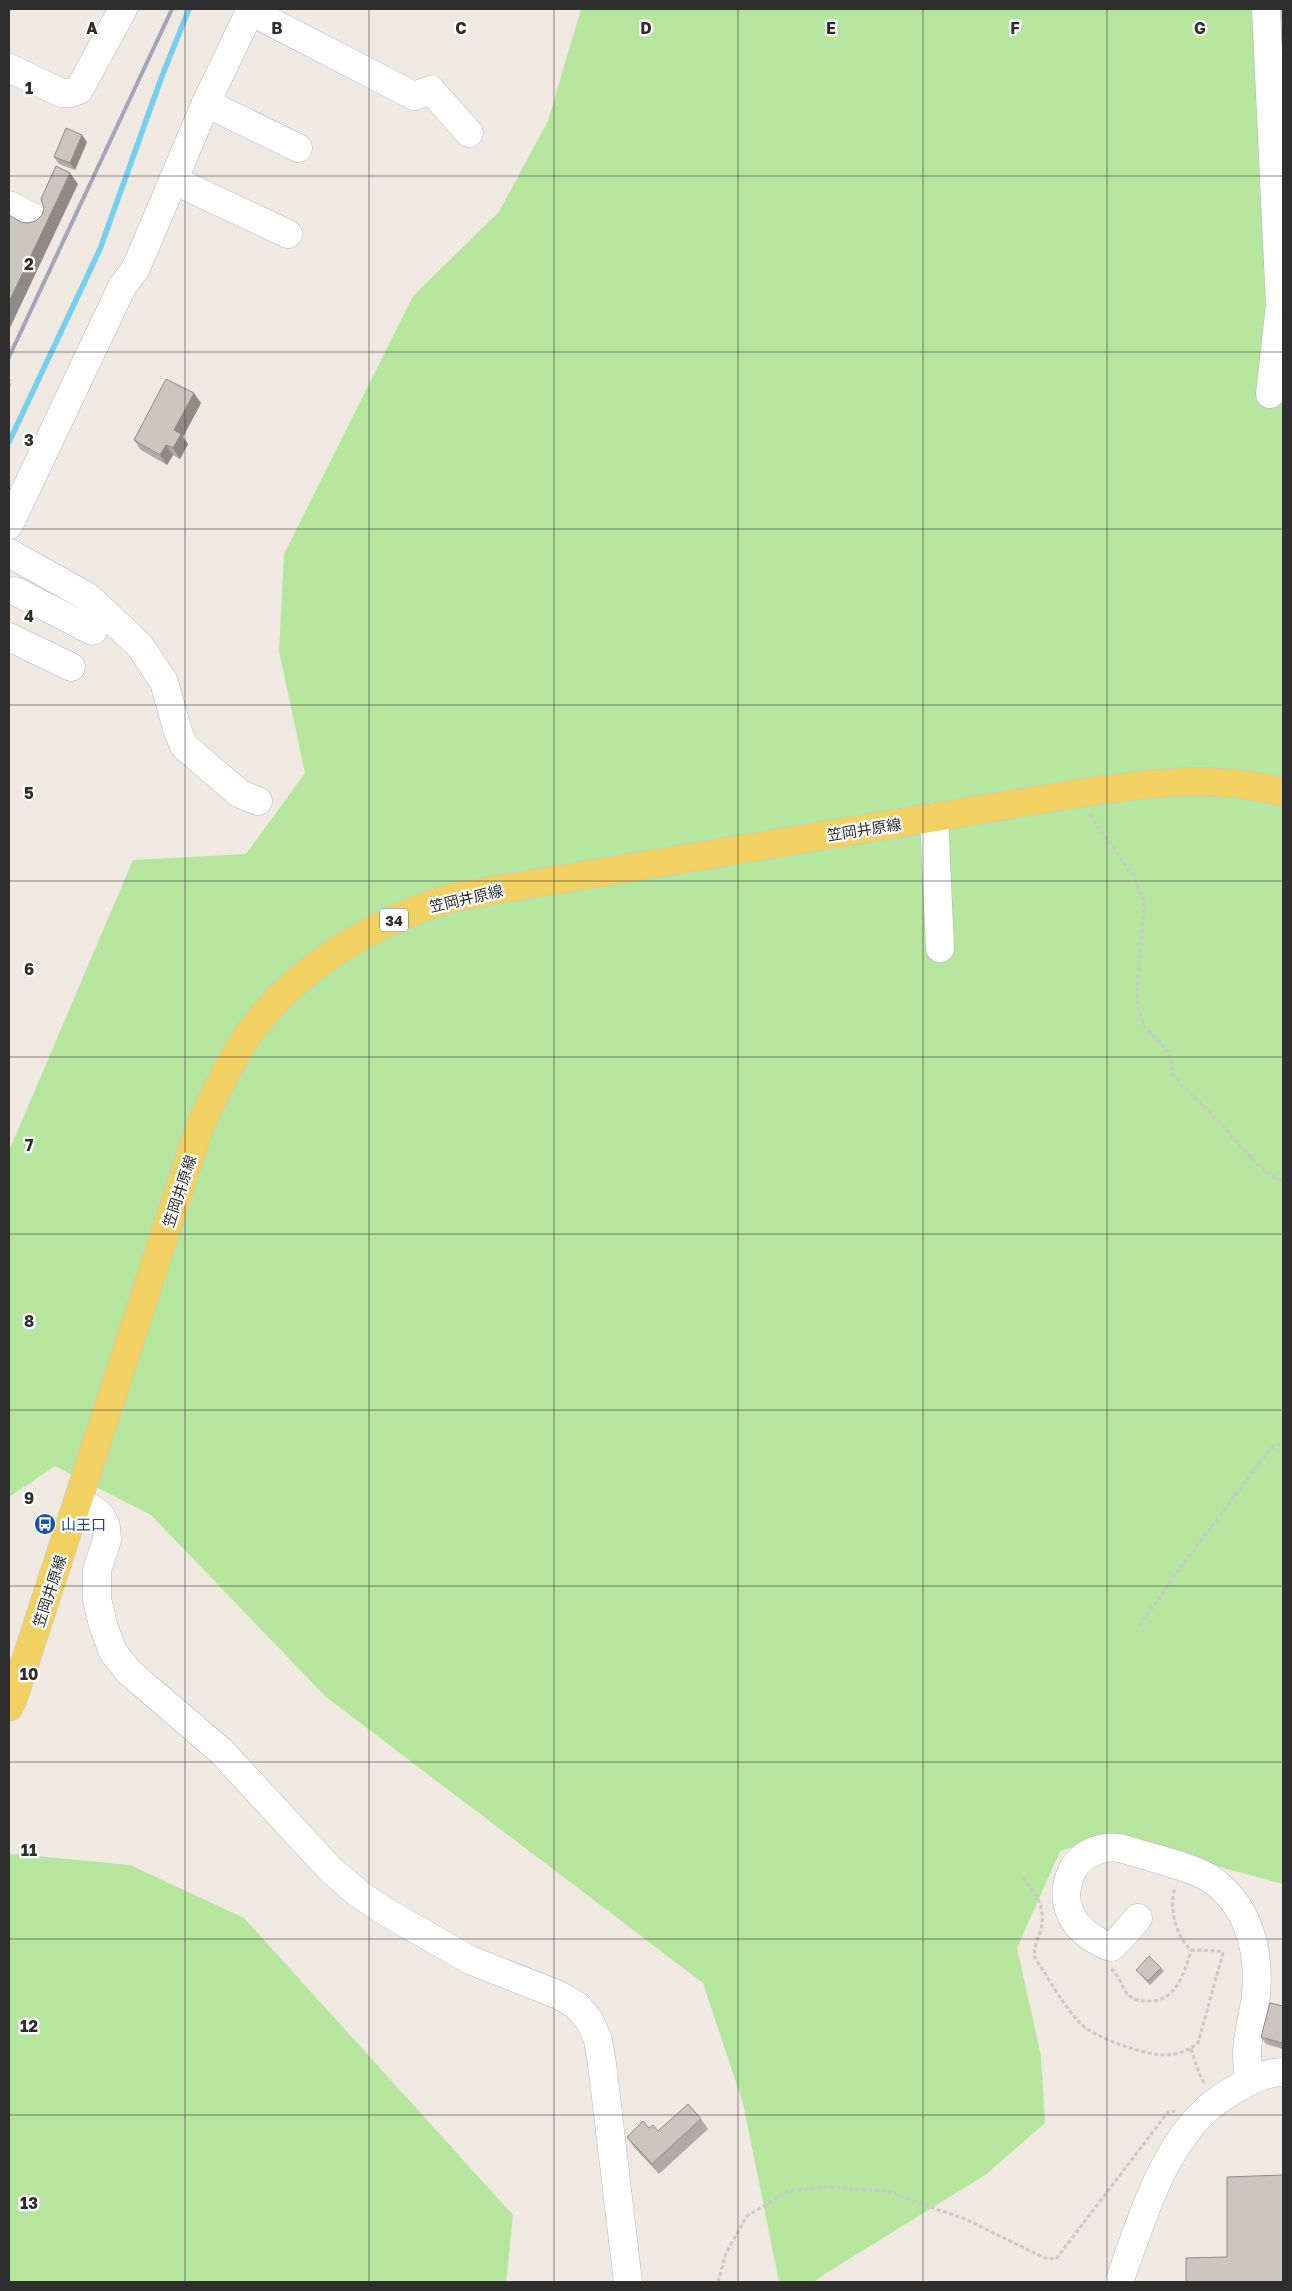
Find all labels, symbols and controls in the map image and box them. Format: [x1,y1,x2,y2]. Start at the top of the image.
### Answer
text: A [86,18,98,38]
text: B [271,18,283,38]
text: C [455,18,467,38]
text: D [640,18,652,38]
text: E [826,18,836,38]
text: F [1010,18,1020,38]
text: G [1194,18,1206,38]
text: 1 [25,78,33,98]
text: 2 [24,254,34,274]
text: 3 [24,430,34,450]
text: 4 [24,606,34,626]
text: 5 [24,783,34,803]
street label: 笠岡井原線 [826,814,902,844]
street label: 笠岡井原線 [427,881,505,915]
road number: 34 [380,908,408,932]
text: 6 [24,959,34,979]
text: 7 [25,1135,34,1155]
street label: 笠岡井原線 [159,1153,199,1229]
text: 8 [24,1311,34,1331]
text: 9 [24,1488,34,1508]
bus stop icon: 山王口 [33,1512,57,1536]
place label: 山王口 [61,1515,106,1533]
street label: 笠岡井原線 [29,1553,69,1629]
text: 10 [20,1664,38,1684]
text: 11 [21,1840,37,1860]
text: 12 [20,2016,38,2036]
text: 13 [20,2193,38,2213]

